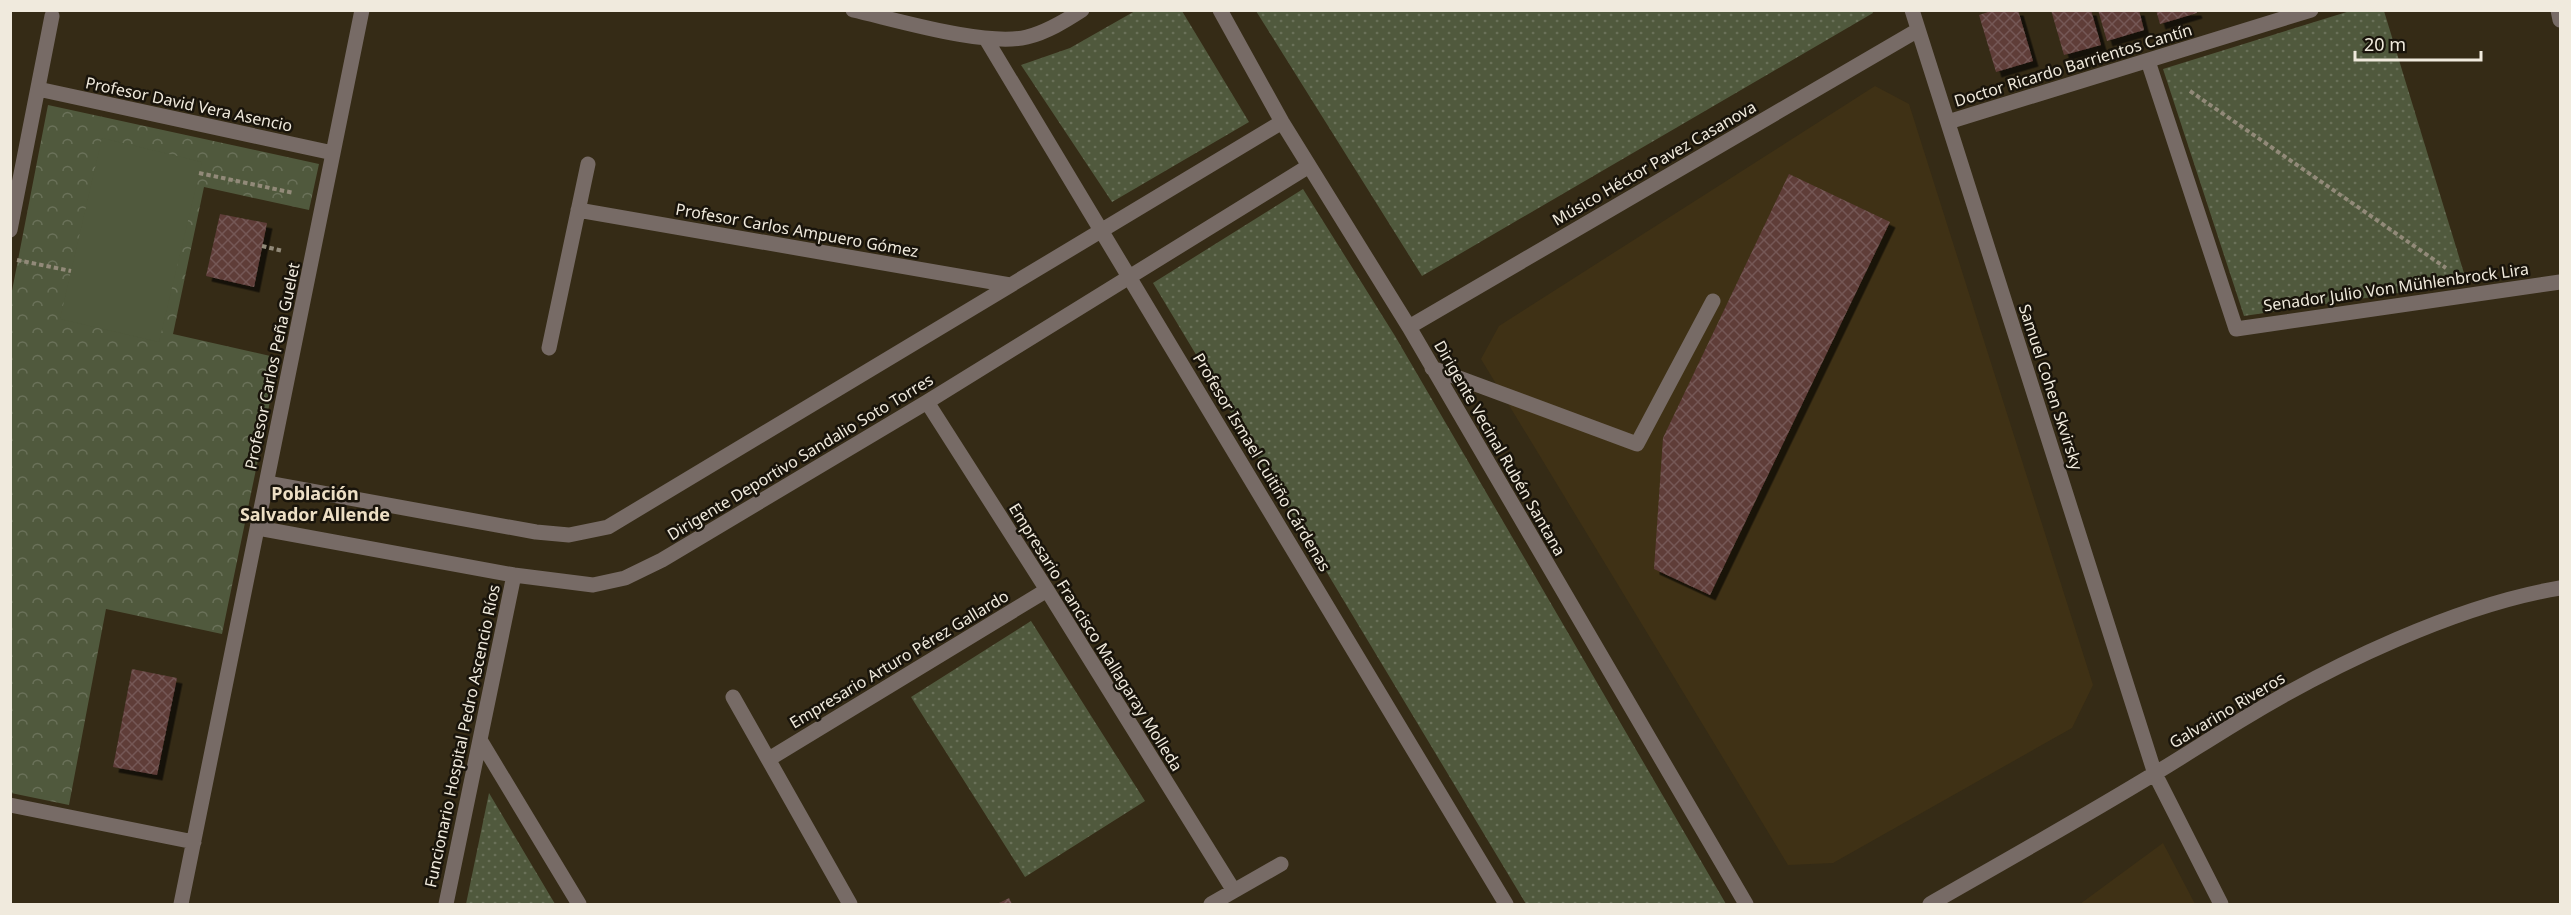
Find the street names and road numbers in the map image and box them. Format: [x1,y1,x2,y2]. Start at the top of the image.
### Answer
street label: Doctor Ricardo Barrientos Cantín [1951,18,2195,112]
street label: Profesor David Vera Asencio [83,71,295,137]
street label: Músico Héctor Pavez Casanova [1548,95,1760,231]
street label: Profesor Carlos Ampuero Gómez [674,198,920,262]
street label: Senador Julio Von Mühlenbrock Lira [2262,257,2530,317]
street label: Profesor Carlos Peña Guelet [239,260,305,471]
street label: Samuel Cohen Skvirsky [2014,301,2088,474]
street label: Dirigente Vecinal Rubén Santana [1429,336,1571,560]
street label: Profesor Ismael Cuitiño Cárdenas [1188,349,1336,575]
street label: Dirigente Deportivo Sandalio Soto Torres [663,369,937,545]
street label: Empresario Francisco Mallagaray Molleda [1004,499,1188,775]
street label: Funcionario Hospital Pedro Ascencio Ríos [419,582,505,890]
street label: Empresario Arturo Pérez Gallardo [785,585,1013,733]
street label: Galvarino Riveros [2165,667,2289,753]

